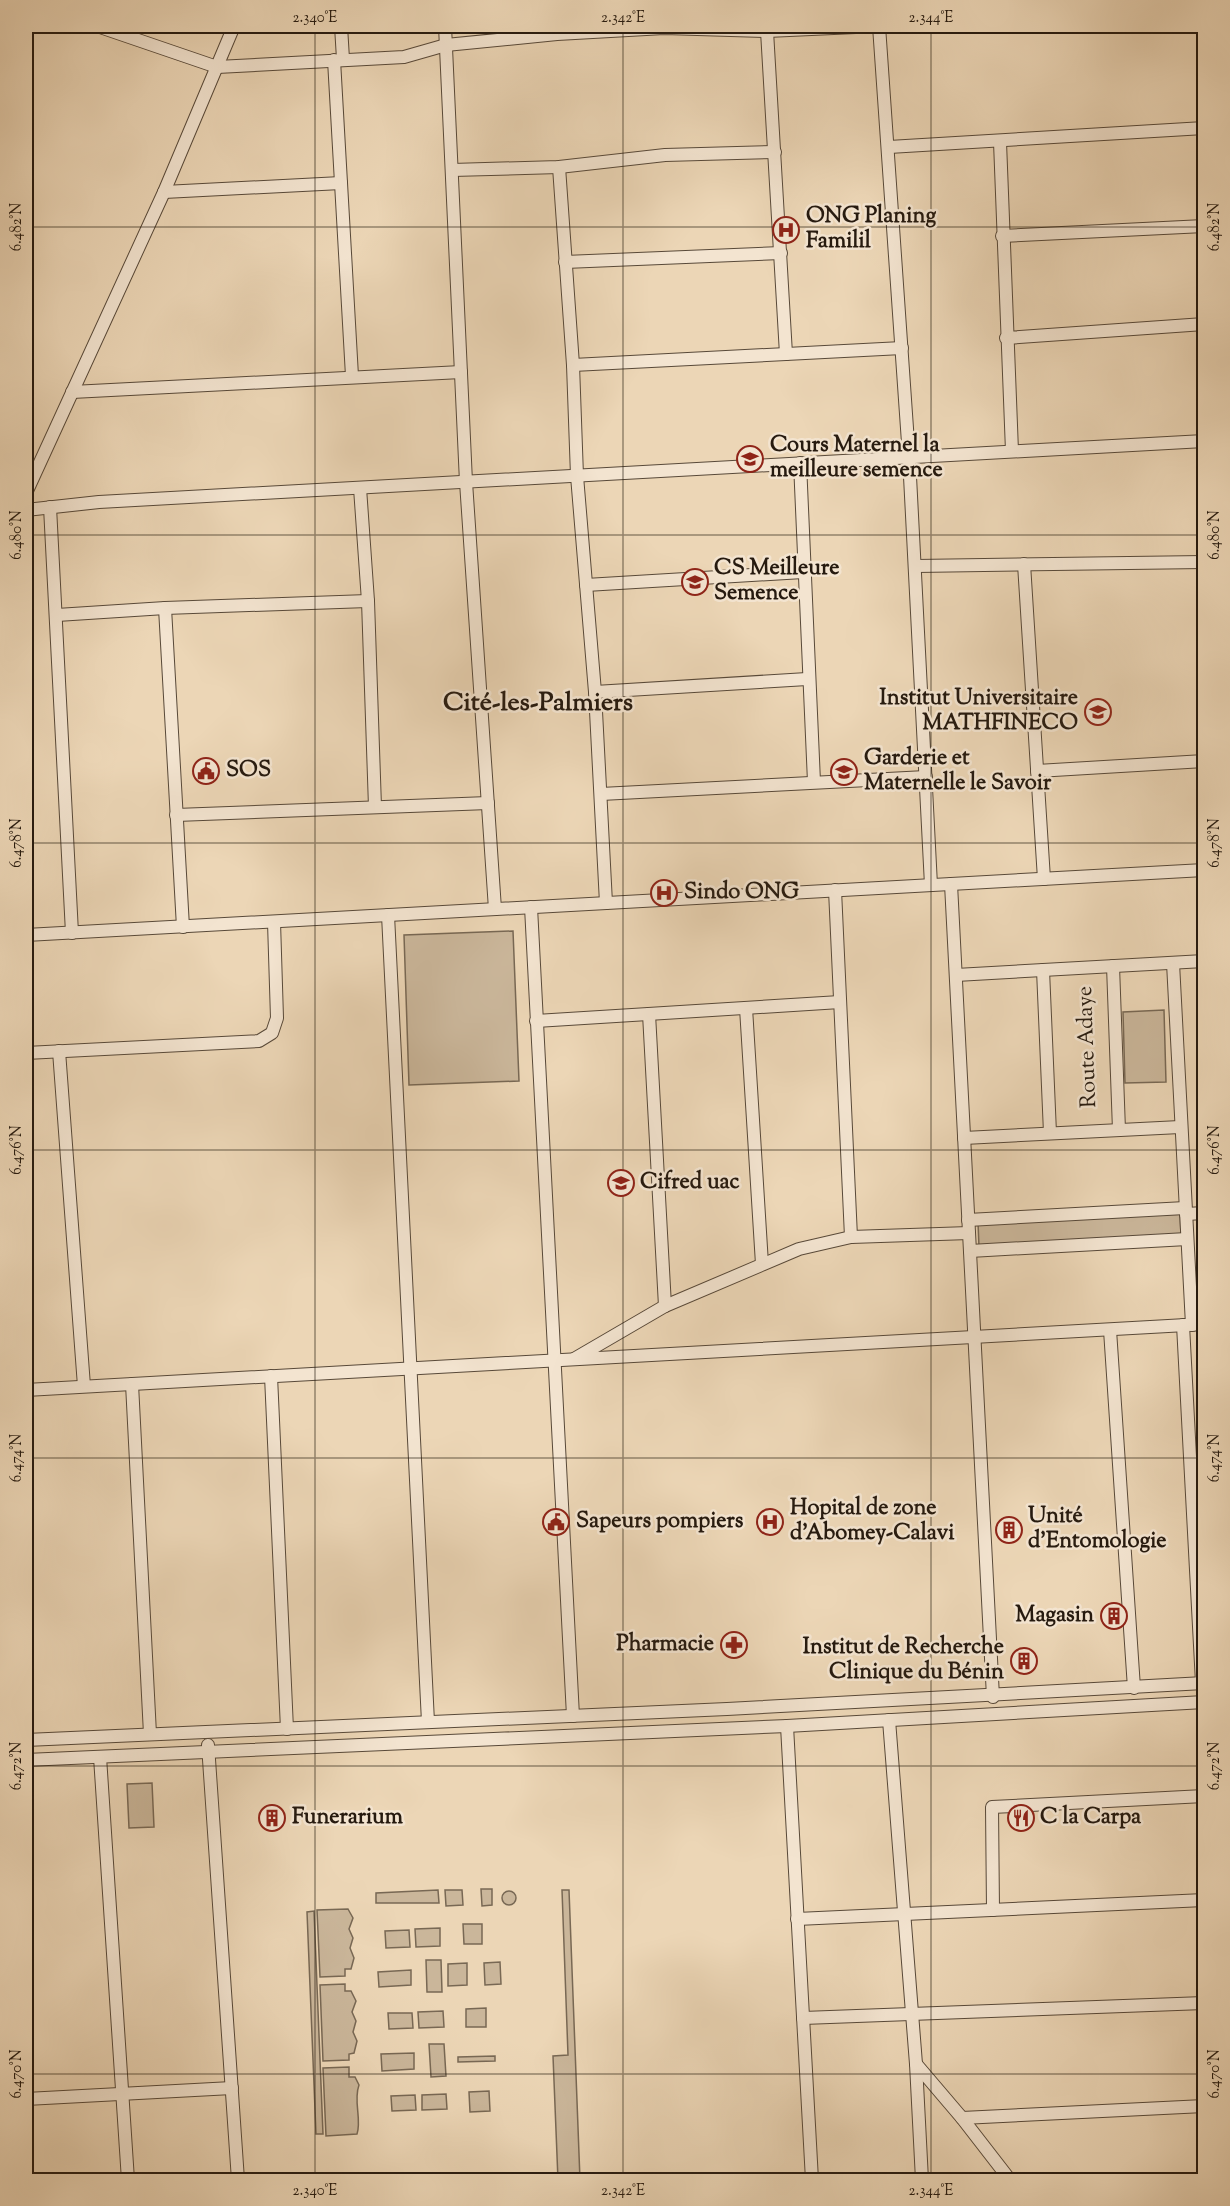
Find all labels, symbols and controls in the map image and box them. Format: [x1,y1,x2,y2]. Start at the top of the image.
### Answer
text: 2.340°E [293,8,337,29]
text: 2.342°E [601,8,645,29]
text: 2.344°E [909,8,953,29]
place label: ONG Planing Familil [806,201,936,258]
text: 6.482°N [7,203,28,251]
text: 6.482°N [1205,203,1226,251]
hospital icon: ONG Planing Familil [771,215,801,245]
place label: Cours Maternel la meilleure semence [770,430,943,487]
school or university icon: Cours Maternel la meilleure semence [735,444,765,474]
text: 6.480°N [7,510,28,560]
text: 6.480°N [1205,510,1226,560]
place label: CS Meilleure Semence [714,553,839,610]
school or university icon: CS Meilleure Semence [680,567,710,597]
place label: Institut Universitaire MATHFINECO [880,683,1078,740]
district label: Cité-les-Palmiers [443,685,633,722]
school or university icon: Institut Universitaire MATHFINECO [1083,697,1113,727]
place label: Garderie et Maternelle le Savoir [864,743,1052,800]
place label: SOS [226,755,271,787]
public building icon: SOS [191,756,221,786]
school or university icon: Garderie et Maternelle le Savoir [829,757,859,787]
text: 6.478°N [7,818,28,868]
text: 6.478°N [1205,818,1226,868]
place label: Sindo ONG [684,877,799,909]
hospital icon: Sindo ONG [649,878,679,908]
street label: Route Adaye [1070,985,1106,1109]
text: 6.476°N [7,1125,28,1175]
text: 6.476°N [1205,1125,1226,1175]
place label: Cifred uac [640,1167,739,1199]
school or university icon: Cifred uac [606,1168,636,1198]
text: 6.474°N [7,1434,28,1482]
text: 6.474°N [1205,1434,1226,1482]
place label: Hopital de zone d’Abomey-Calavi [790,1493,955,1550]
place label: Unité d'Entomologie [1028,1501,1167,1558]
place label: Sapeurs pompiers [576,1506,744,1538]
public building icon: Sapeurs pompiers [541,1507,571,1537]
hospital icon: Hopital de zone d’Abomey-Calavi [755,1507,785,1537]
building icon: Unité d'Entomologie [994,1515,1024,1545]
place label: Magasin [1015,1600,1094,1632]
building icon: Magasin [1099,1601,1129,1631]
place label: Pharmacie [616,1629,714,1661]
pharmacy icon: Pharmacie [719,1630,749,1660]
place label: Institut de Recherche Clinique du Bénin [803,1632,1004,1689]
building icon: Institut de Recherche Clinique du Bénin [1009,1646,1039,1676]
text: 6.472°N [7,1742,28,1790]
text: 6.472°N [1205,1742,1226,1790]
place label: Funerarium [292,1802,404,1834]
place label: C la Carpa [1040,1802,1142,1834]
building icon: Funerarium [257,1803,287,1833]
restaurant icon: C la Carpa [1006,1803,1036,1833]
text: 6.470°N [7,2049,28,2099]
text: 6.470°N [1205,2049,1226,2099]
text: 2.340°E [293,2181,337,2202]
text: 2.342°E [601,2181,645,2202]
text: 2.344°E [909,2181,953,2202]

